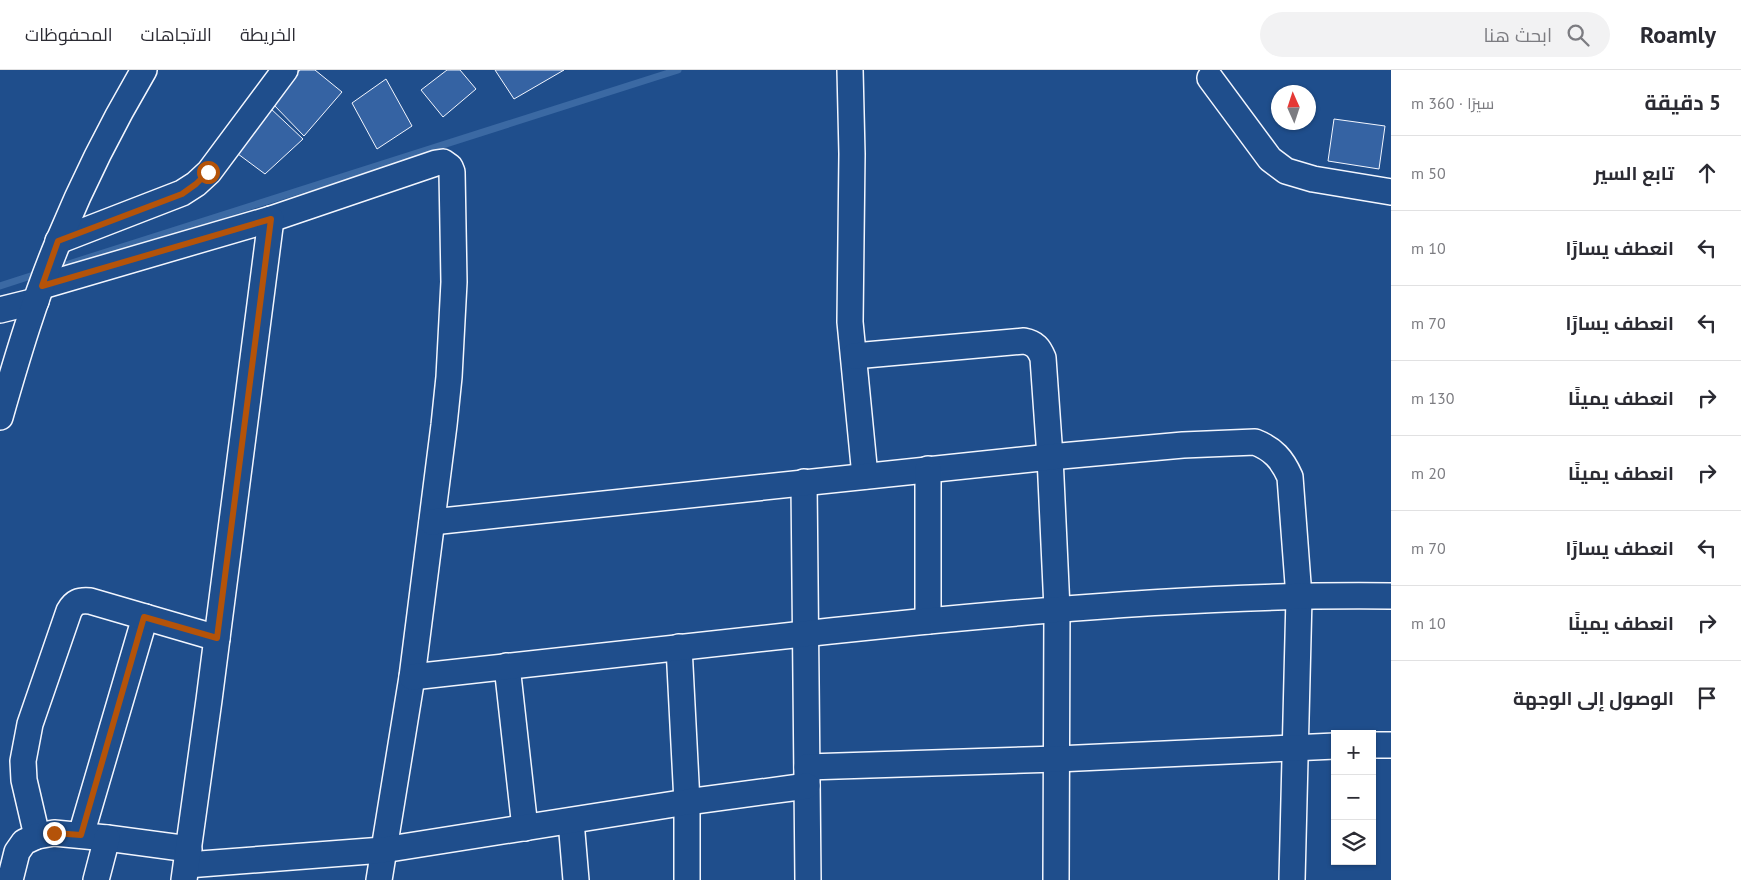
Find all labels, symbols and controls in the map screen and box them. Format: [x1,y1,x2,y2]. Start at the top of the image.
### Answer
search box [1260,12,1610,57]
text: Roamly [1640,19,1716,50]
icon: search [1564,21,1592,49]
text: المحفوظات [25,23,113,46]
text: الاتجاهات [141,23,212,46]
text: الخريطة [240,23,296,46]
text: ابحث هنا [1484,23,1552,47]
north arrow [1271,85,1316,130]
text: 5 دقيقة [1644,89,1721,116]
text: سيرًا · 360 m [1411,93,1494,113]
icon: ahead [1693,159,1721,187]
route start [197,161,220,184]
text: تابع السير [1594,161,1674,185]
text: 50 m [1411,163,1446,183]
icon: left [1693,234,1721,262]
text: انعطف يسارًا [1566,236,1674,260]
text: 10 m [1411,238,1446,258]
icon: left [1693,309,1721,337]
text: انعطف يسارًا [1566,311,1674,335]
text: 70 m [1411,313,1446,333]
icon: right [1693,384,1721,412]
text: انعطف يمينًا [1568,386,1674,410]
text: 130 m [1411,388,1454,408]
icon: right [1693,459,1721,487]
text: انعطف يمينًا [1568,461,1674,485]
text: 20 m [1411,463,1446,483]
icon: left [1693,534,1721,562]
text: انعطف يسارًا [1566,536,1674,560]
text: 70 m [1411,538,1446,558]
icon: right [1693,609,1721,637]
text: انعطف يمينًا [1568,611,1674,635]
text: 10 m [1411,613,1446,633]
icon: arrive [1693,684,1721,712]
text: الوصول إلى الوجهة [1513,686,1674,710]
map controls [1331,730,1376,865]
button: + [1331,730,1376,775]
button: − [1331,775,1376,820]
button: layers [1331,820,1376,865]
route end [43,822,66,845]

